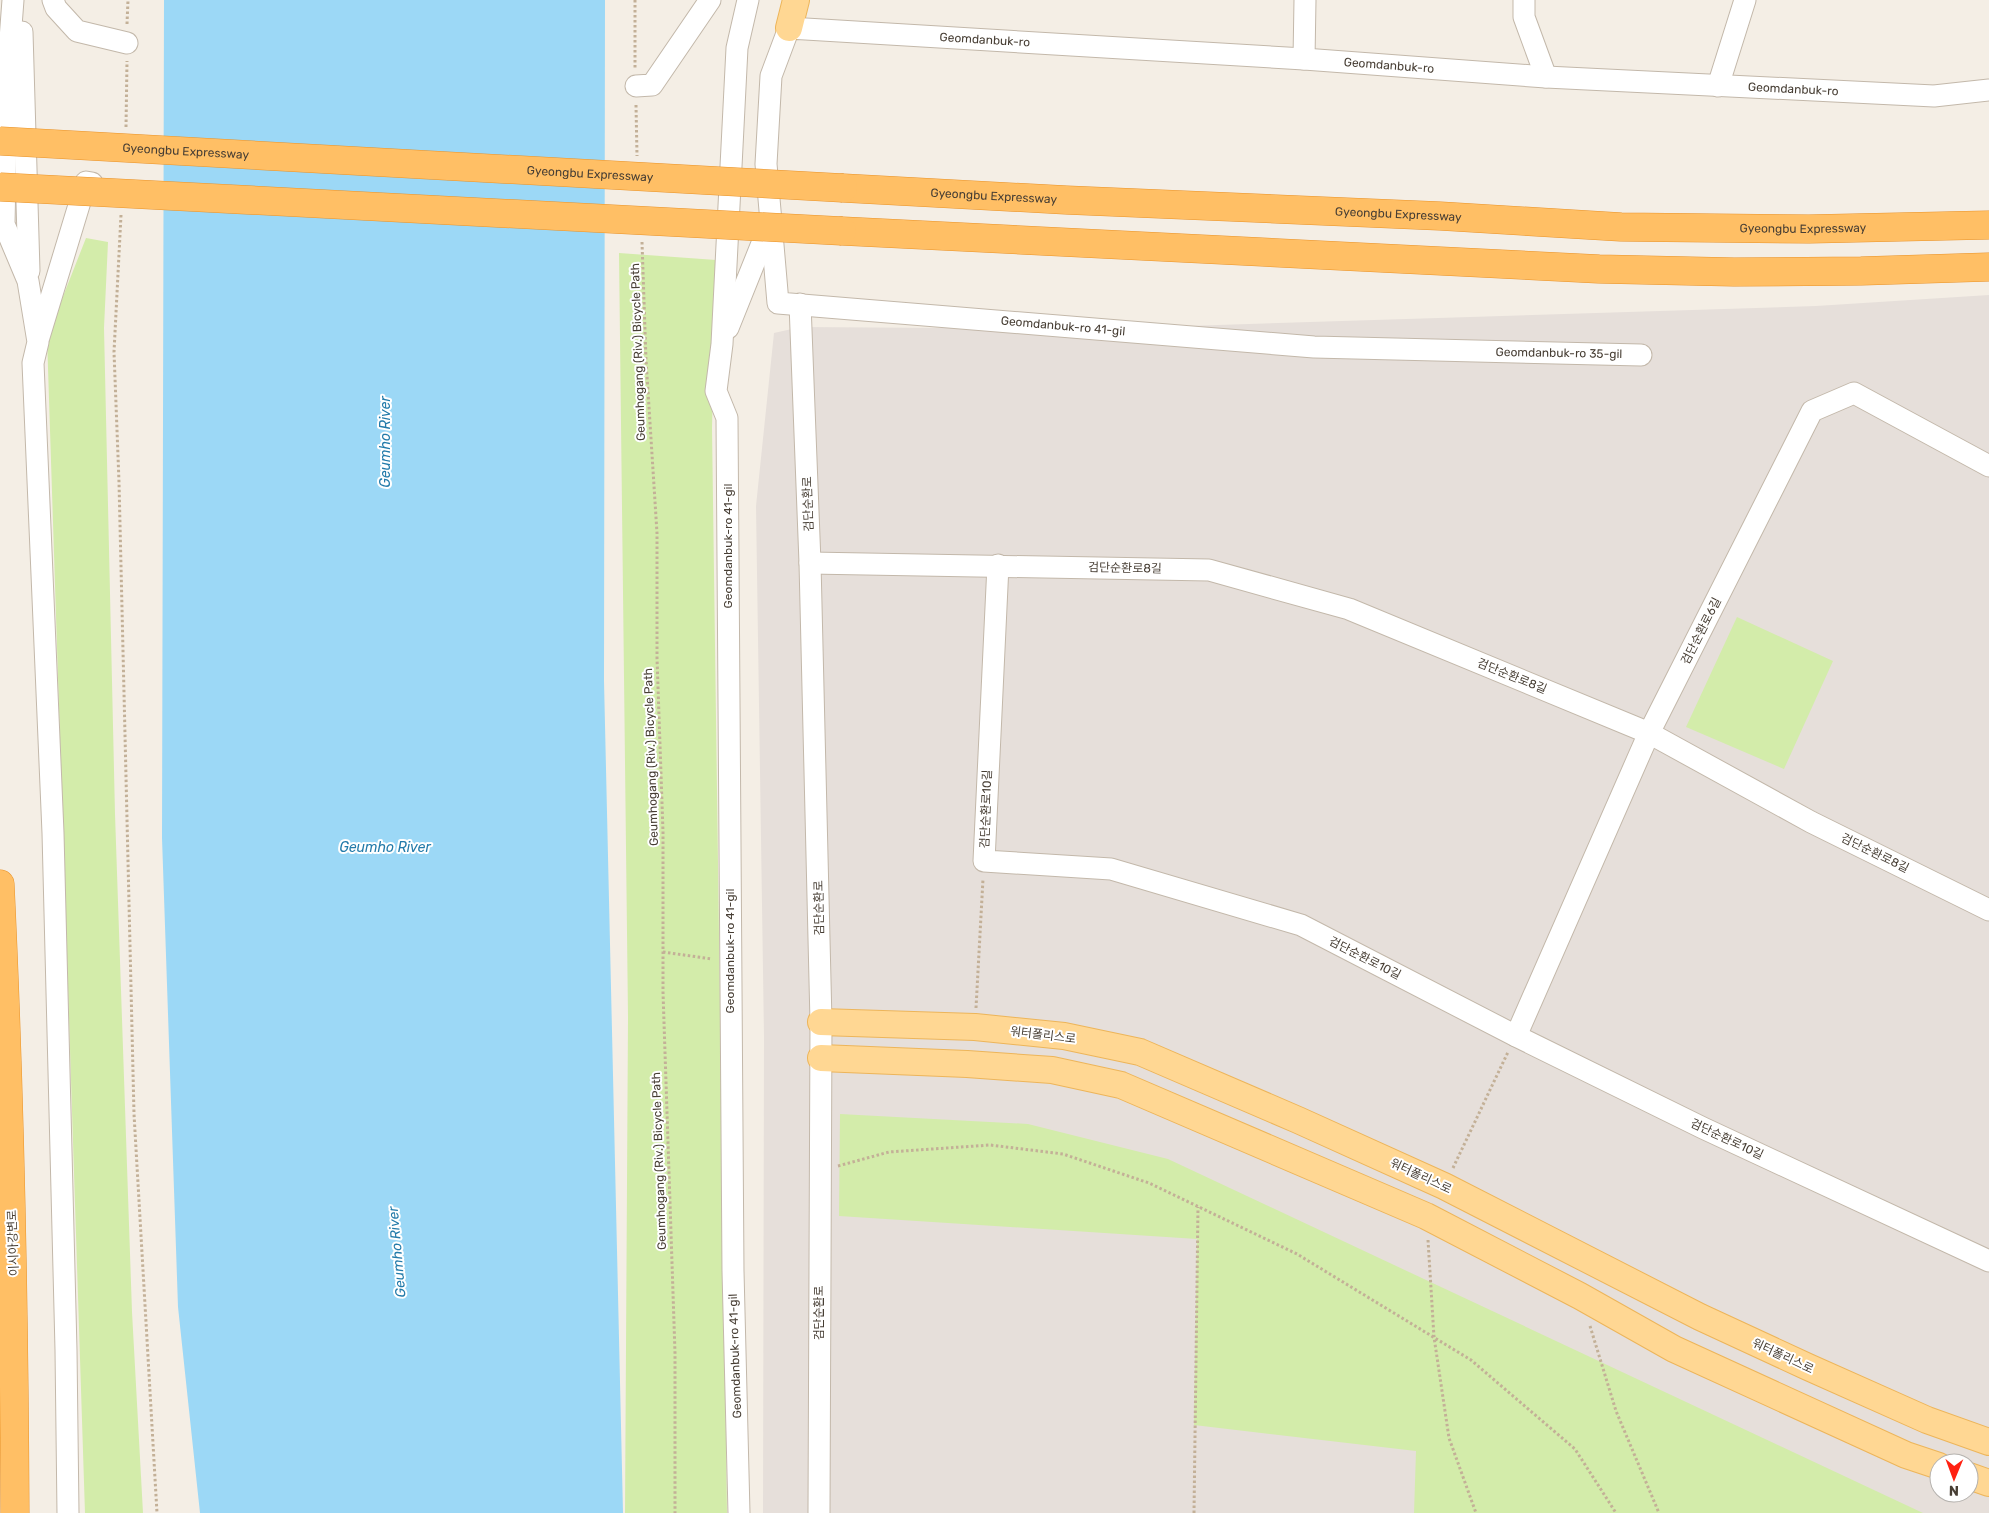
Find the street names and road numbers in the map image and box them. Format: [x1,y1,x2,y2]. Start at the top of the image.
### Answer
street label: Geomdanbuk-ro [939,30,1031,50]
street label: Geomdanbuk-ro [1343,55,1435,76]
street label: Geomdanbuk-ro [1748,80,1839,98]
street label: Gyeongbu Expressway [122,141,250,162]
street label: Gyeongbu Expressway [526,163,654,184]
street label: Gyeongbu Expressway [930,186,1058,207]
street label: Gyeongbu Expressway [1335,205,1462,224]
street label: Gyeongbu Expressway [1740,221,1867,236]
street label: Geumhogang (Riv.) Bicycle Path [628,263,648,441]
street label: Geomdanbuk-ro 41-gil [1000,314,1126,338]
street label: Geomdanbuk-ro 35-gil [1496,345,1623,361]
street label: 검단순환로 [800,476,816,532]
street label: Geomdanbuk-ro 41-gil [721,484,735,608]
street label: 검단순환로8길 [1088,560,1162,576]
street label: 검단순환로6길 [1678,595,1724,667]
street label: 검단순환로8길 [1475,656,1549,696]
street label: Geumhogang (Riv.) Bicycle Path [641,668,661,846]
street label: 검단순환로10길 [978,769,994,849]
street label: 검단순환로8길 [1839,831,1911,875]
street label: 검단순환로 [812,880,826,936]
street label: Geomdanbuk-ro 41-gil [723,889,737,1013]
street label: 검단순환로10길 [1327,934,1403,982]
street label: 워터폴리스로 [1009,1024,1077,1046]
street label: Geumhogang (Riv.) Bicycle Path [649,1072,669,1250]
street label: 검단순환로10길 [1688,1116,1766,1162]
street label: 워터폴리스로 [1388,1156,1454,1196]
street label: 이시아강변로 [5,1210,21,1276]
street label: 검단순환로 [812,1285,826,1341]
street label: Geomdanbuk-ro 41-gil [726,1293,744,1419]
street label: 워터폴리스로 [1750,1336,1816,1376]

